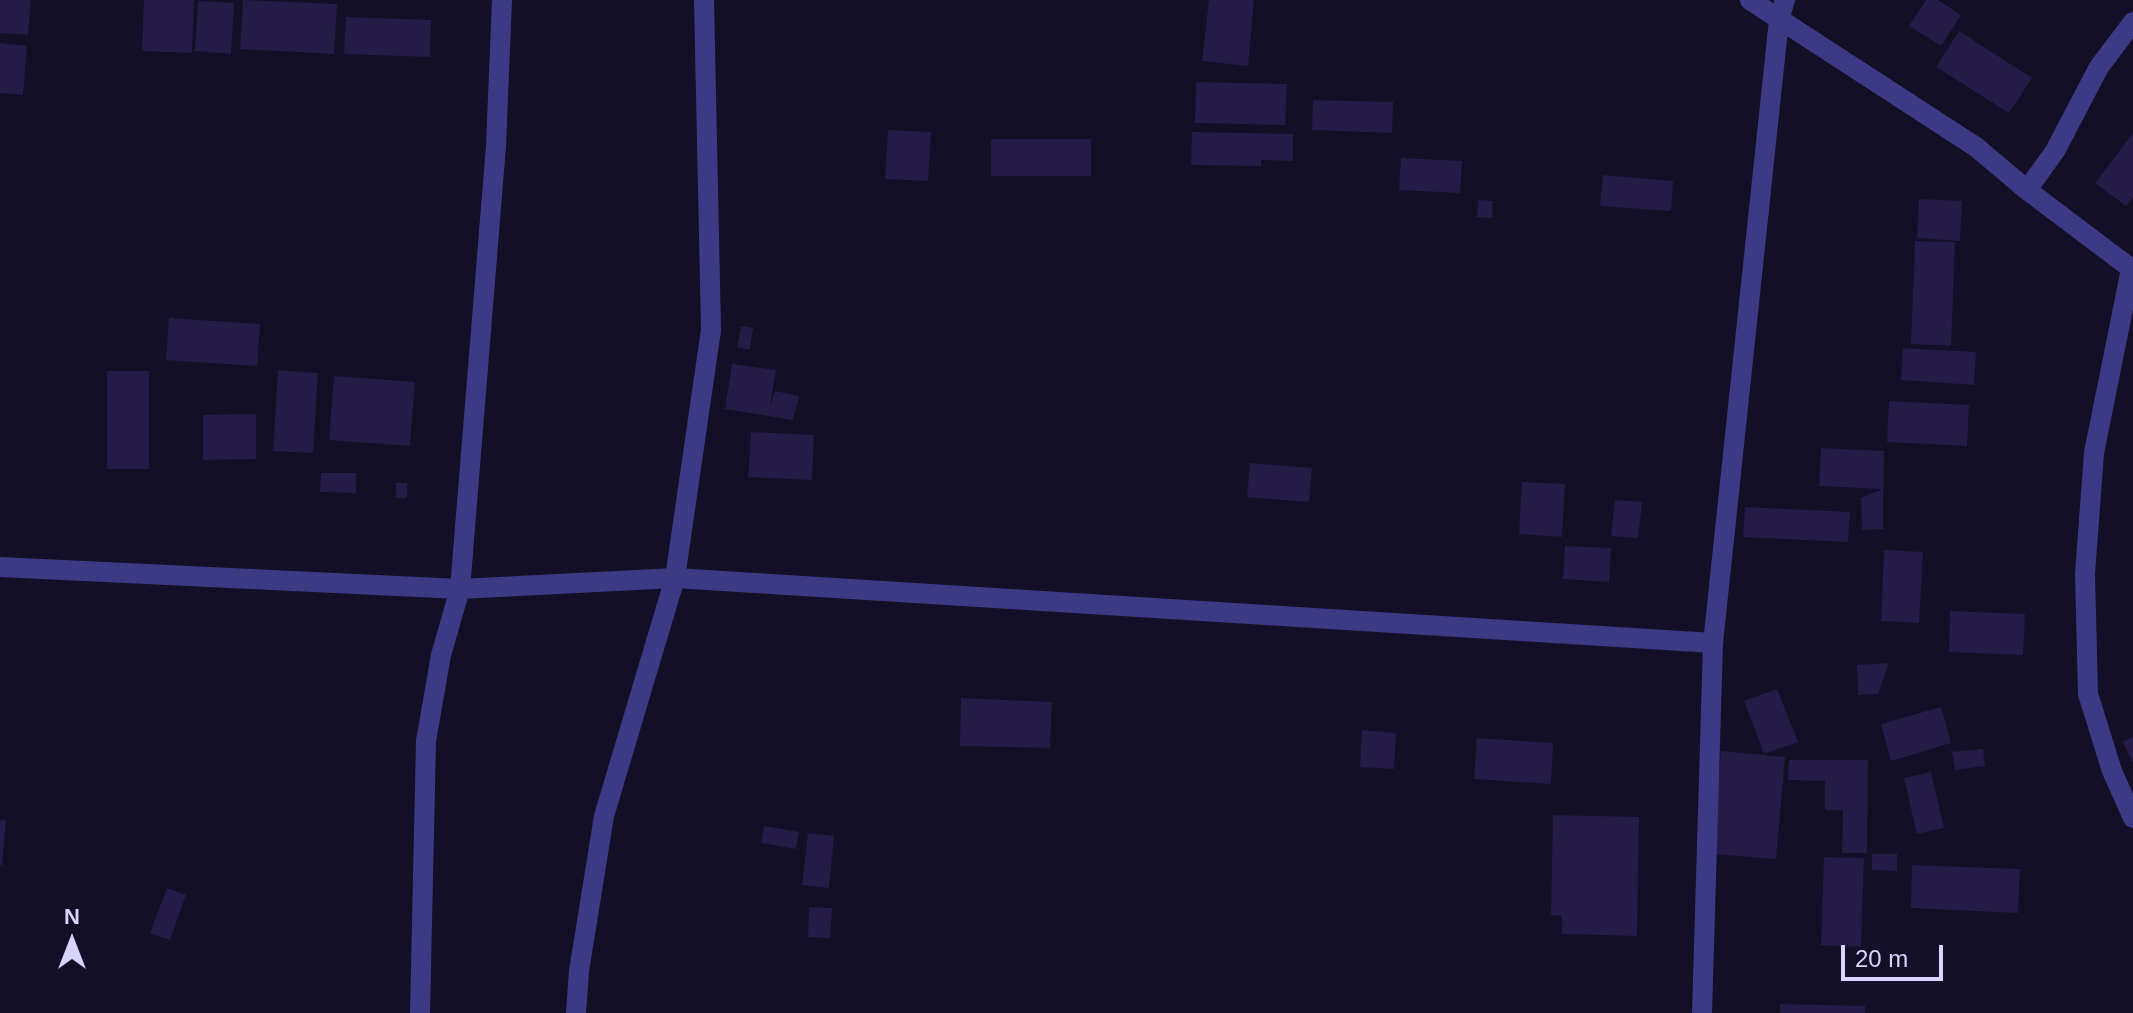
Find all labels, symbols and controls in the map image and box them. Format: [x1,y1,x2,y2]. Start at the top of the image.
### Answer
north arrow [32,901,112,981]
text: N [64,904,80,929]
scale bar [1845,929,1947,979]
text: 20 m [1855,945,1908,972]

